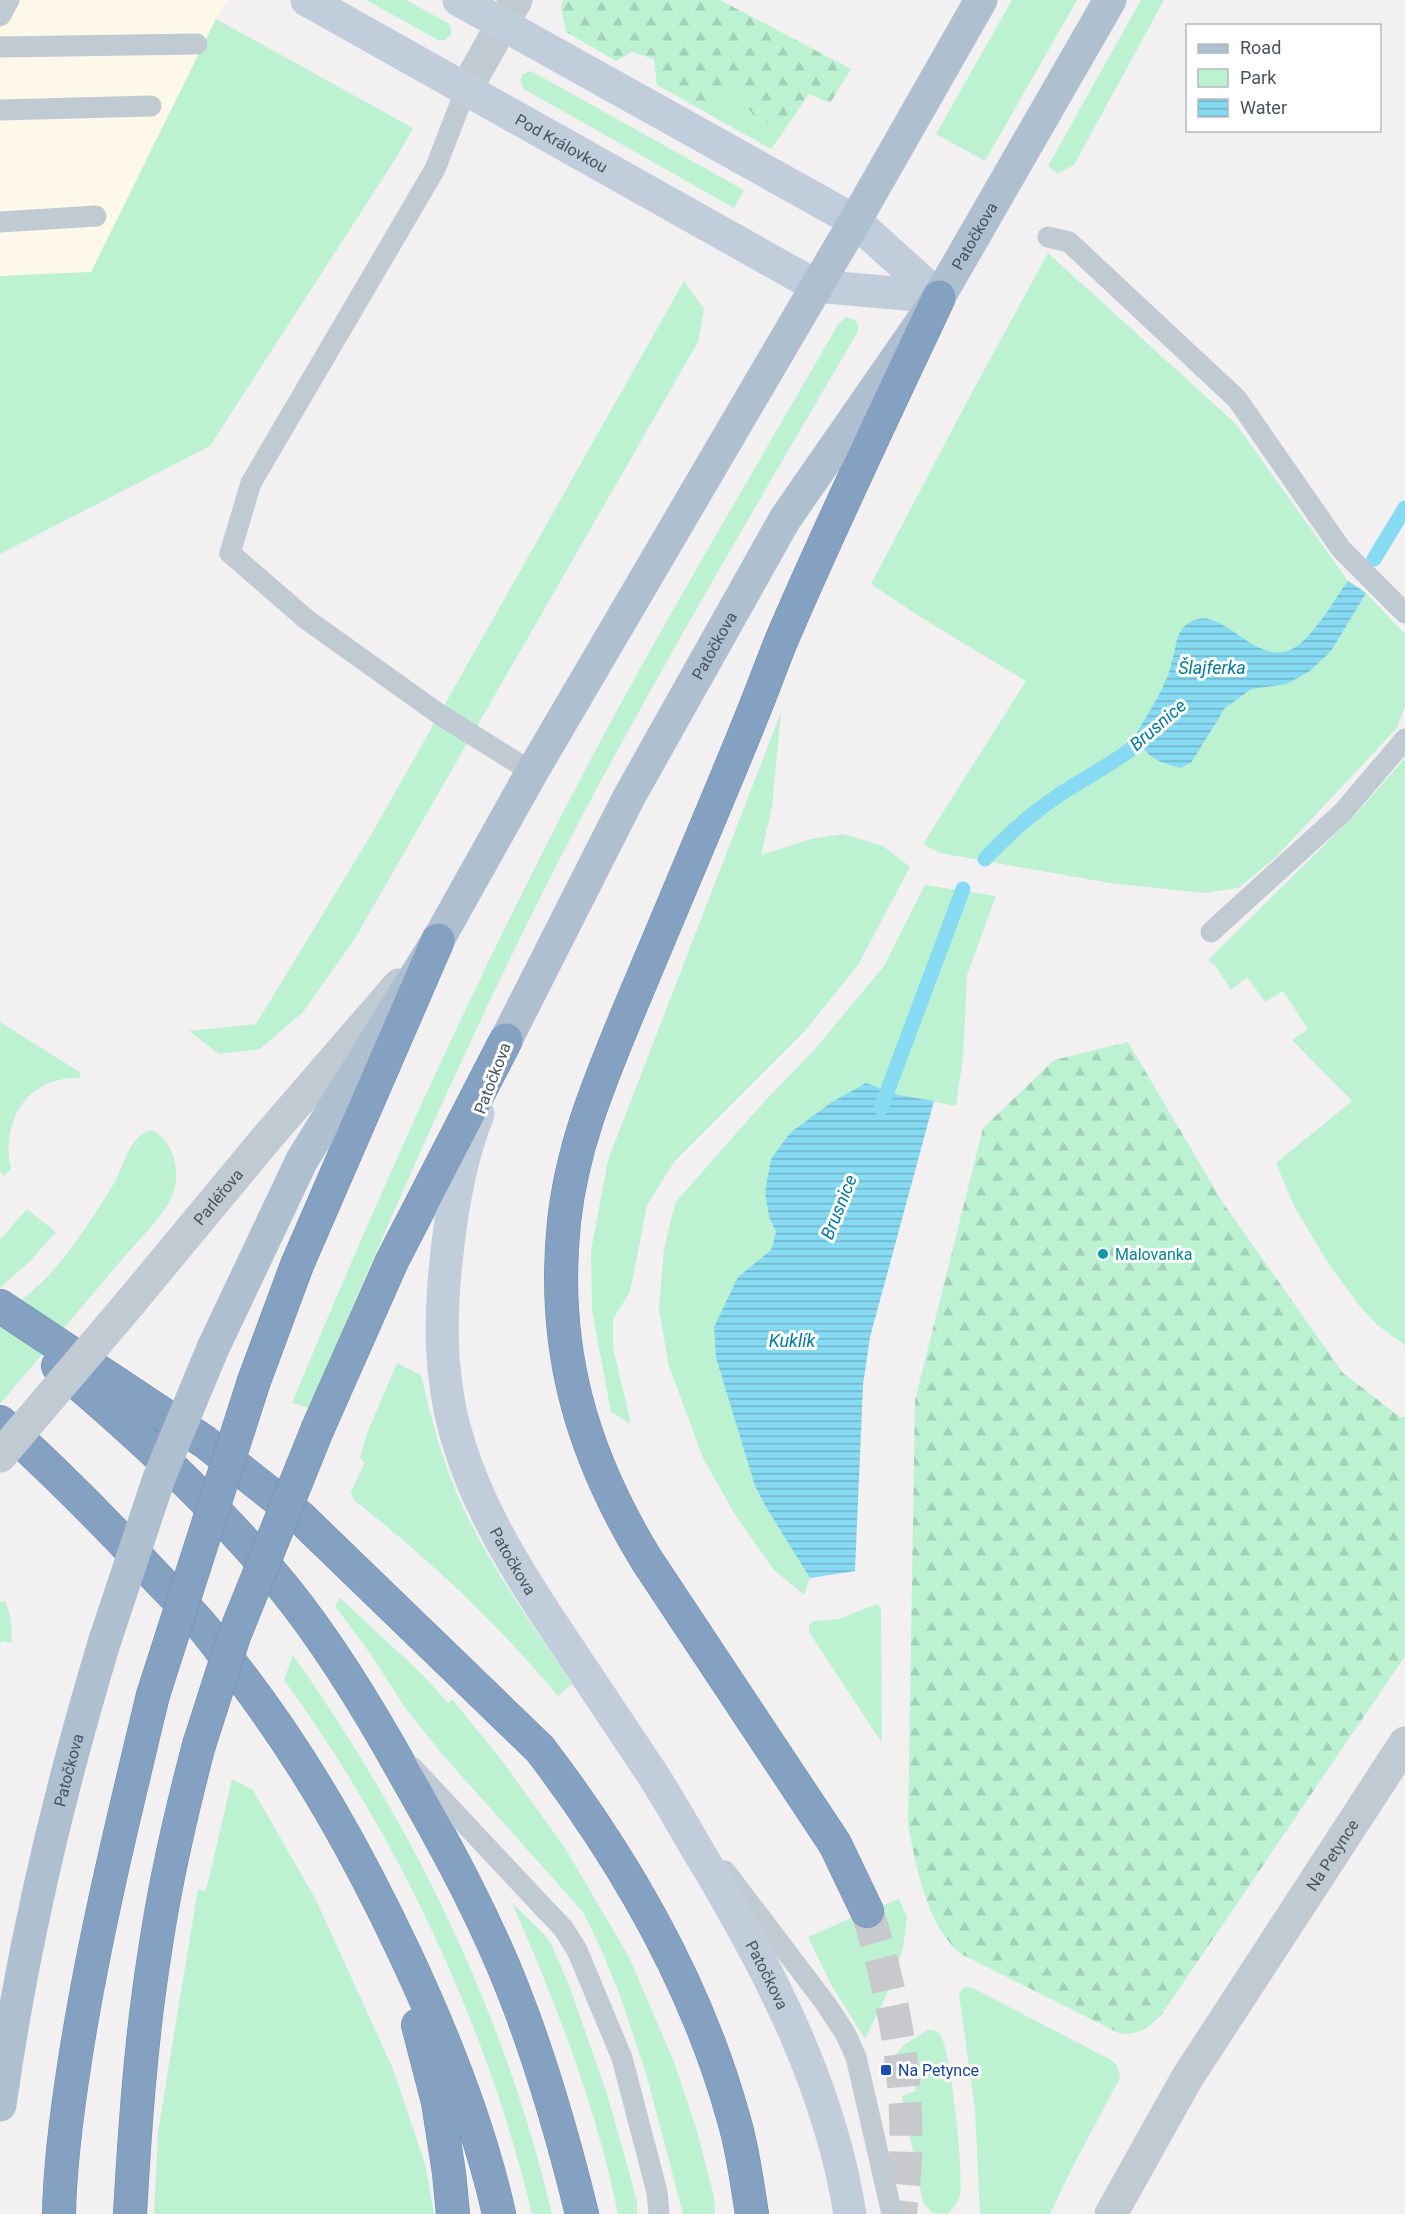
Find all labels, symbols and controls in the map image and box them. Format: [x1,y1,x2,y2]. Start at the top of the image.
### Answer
legend [1186,24,1381,132]
text: Road [1240,37,1281,58]
text: Park [1240,67,1277,88]
text: Water [1240,97,1287,118]
street label: Pod Královkou [512,110,611,177]
street label: Patočkova [948,199,1002,273]
street label: Patočkova [688,609,741,683]
water label: Šlajferka [1178,657,1246,678]
water label: Brusnice [1125,694,1190,755]
street label: Patočkova [470,1040,515,1116]
street label: Parléřova [190,1165,247,1229]
water label: Brusnice [816,1171,861,1242]
place label: Malovanka [1115,1245,1193,1264]
marker: Malovanka [1096,1247,1110,1261]
water label: Kuklík [769,1330,816,1351]
street label: Patočkova [486,1524,540,1598]
street label: Patočkova [50,1732,88,1809]
street label: Na Petynce [1303,1816,1363,1894]
street label: Patočkova [741,1937,792,2013]
place label: Na Petynce [898,2061,979,2080]
marker: Na Petynce [879,2063,893,2077]

